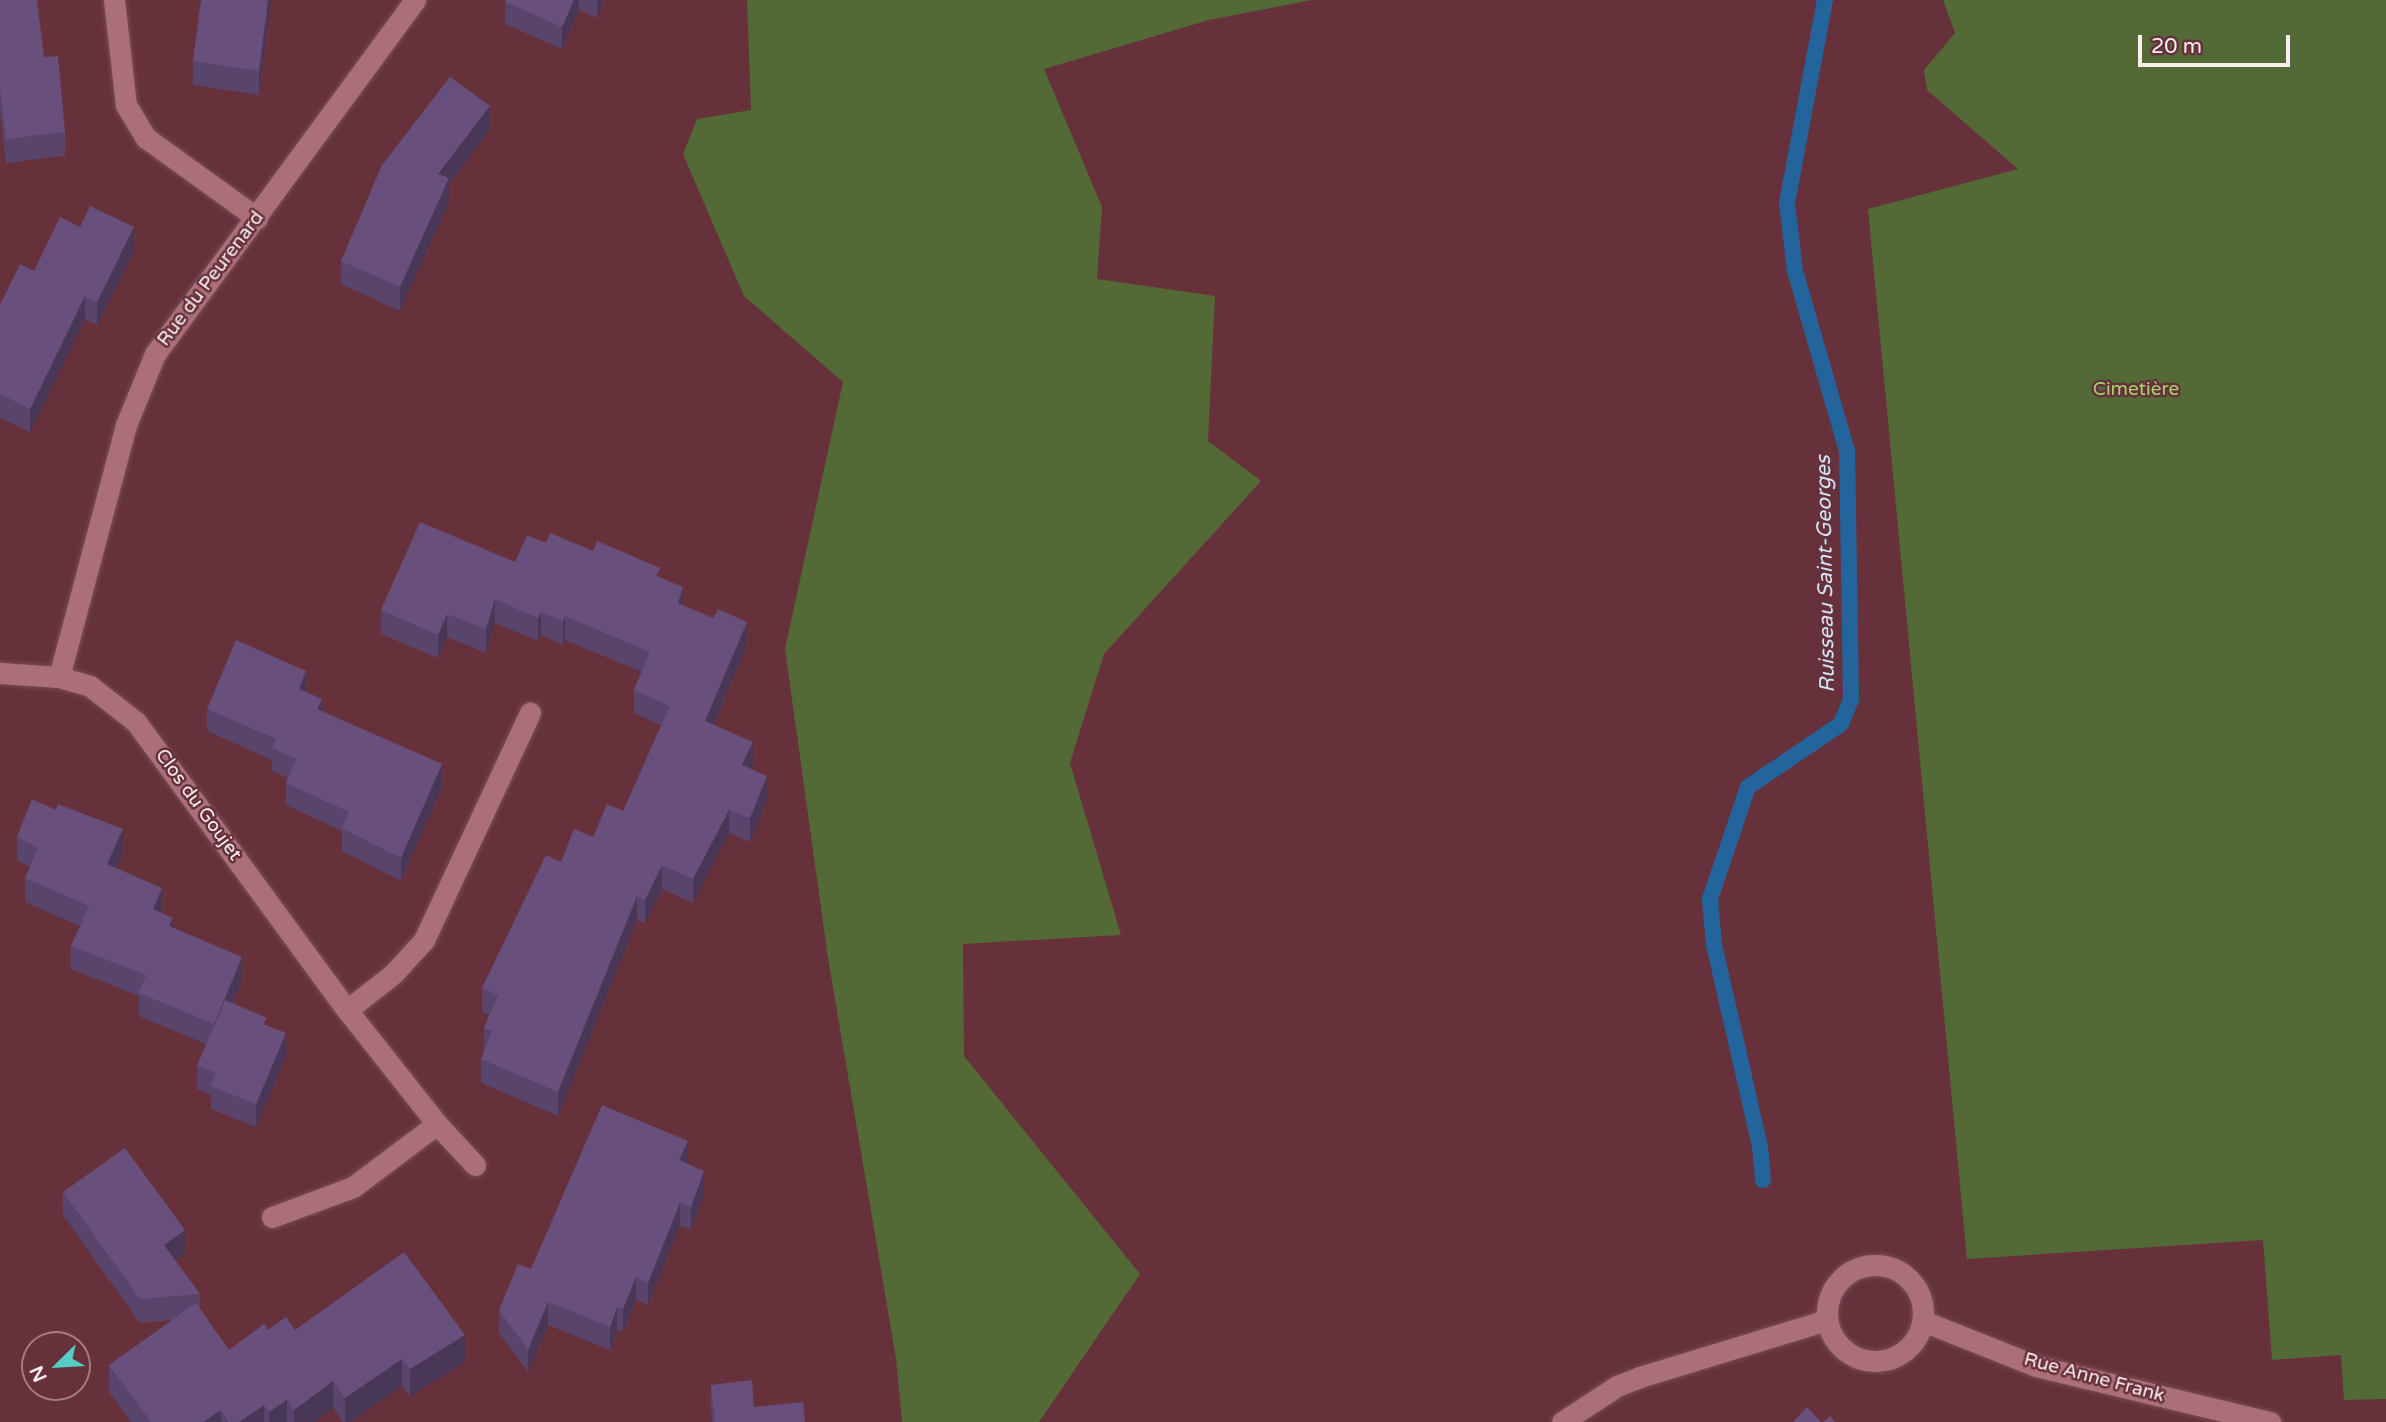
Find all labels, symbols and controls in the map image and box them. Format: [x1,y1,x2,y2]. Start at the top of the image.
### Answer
scale bar [2141,21,2293,65]
text: 20 m [2151,34,2202,59]
street label: Rue du Peurenard [153,207,269,351]
park label: Cimetière [2093,379,2179,401]
water label: Ruisseau Saint-Georges [1811,455,1841,693]
street label: Clos du Goujet [150,745,246,865]
north arrow [21,1331,91,1401]
street label: Rue Anne Frank [2021,1348,2167,1408]
text: N [25,1362,52,1385]

